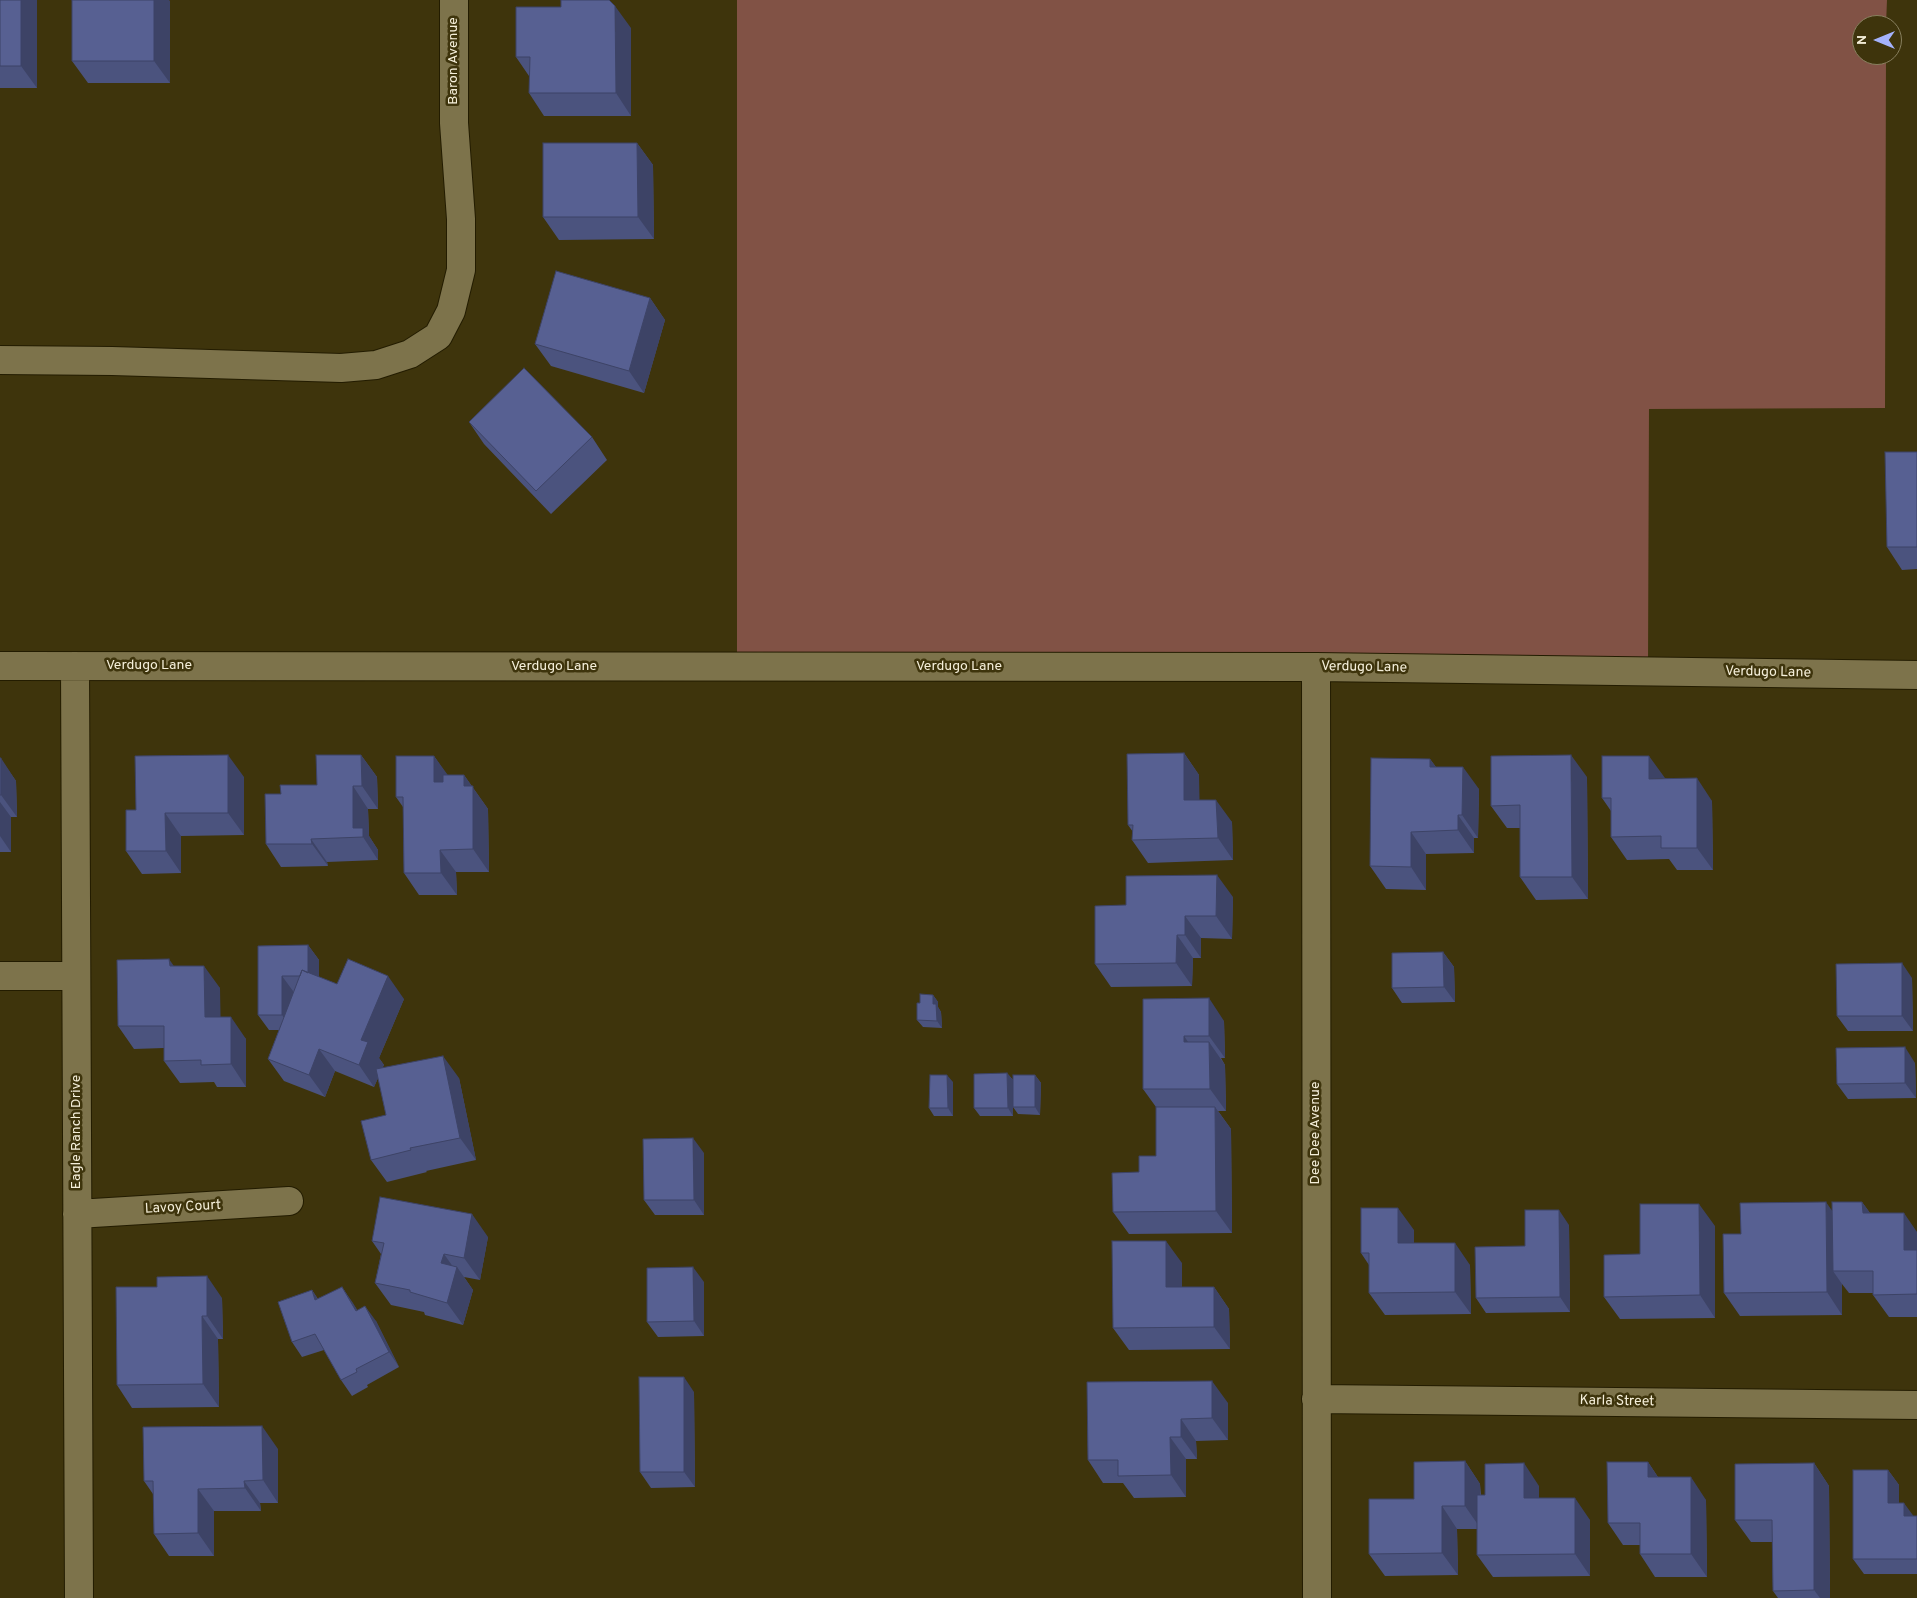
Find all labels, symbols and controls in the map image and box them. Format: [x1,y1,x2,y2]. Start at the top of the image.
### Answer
north arrow [1852,15,1902,65]
street label: Baron Avenue [446,17,462,105]
text: N [1854,35,1871,45]
street label: Verdugo Lane [106,658,192,674]
street label: Verdugo Lane [511,659,597,675]
street label: Verdugo Lane [916,659,1002,675]
street label: Verdugo Lane [1321,659,1407,677]
street label: Verdugo Lane [1725,664,1811,682]
street label: Eagle Ranch Drive [69,1075,85,1189]
street label: Dee Dee Avenue [1308,1082,1324,1184]
street label: Lavoy Court [144,1198,222,1218]
street label: Karla Street [1579,1393,1655,1411]

